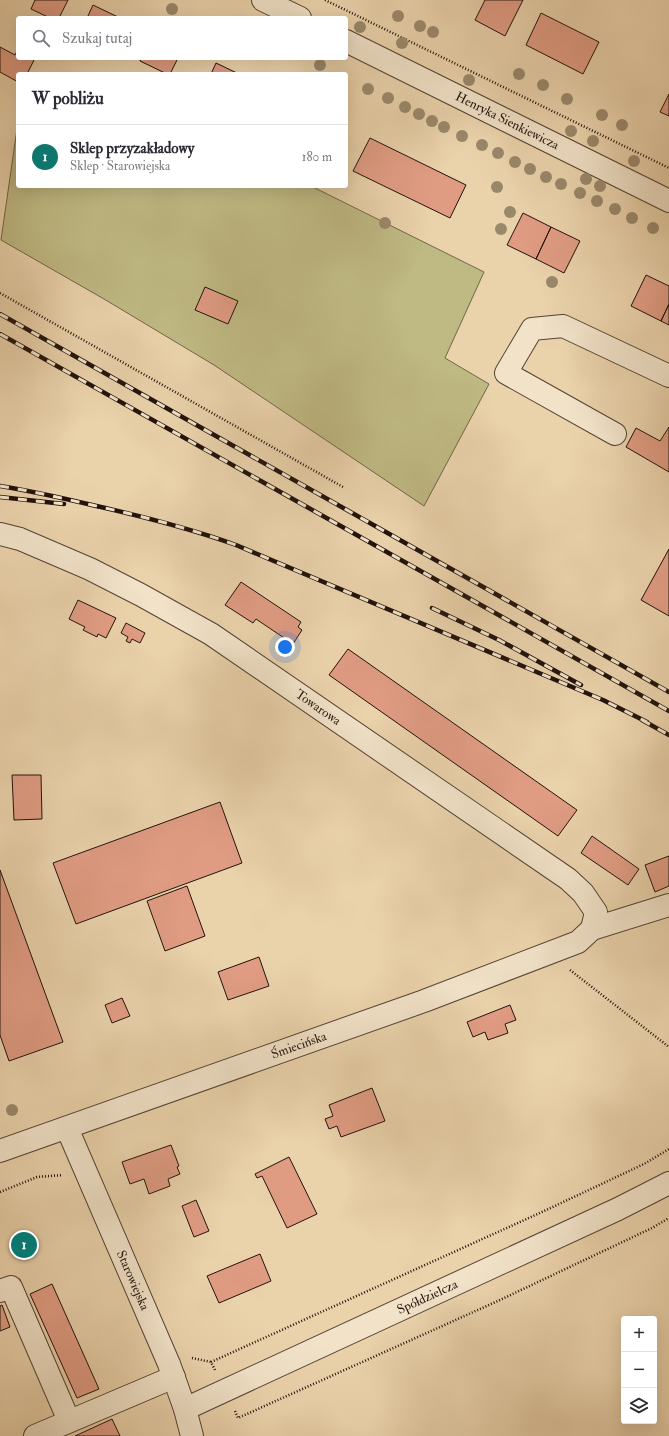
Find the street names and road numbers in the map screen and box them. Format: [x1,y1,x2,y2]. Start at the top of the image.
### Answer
street label: Henryka Sienkiewicza [453,89,562,154]
street label: Towarowa [292,686,345,729]
street label: Śmiecińska [269,1028,329,1062]
street label: Starowiejska [113,1248,153,1313]
street label: Spółdzielcza [395,1276,461,1318]

